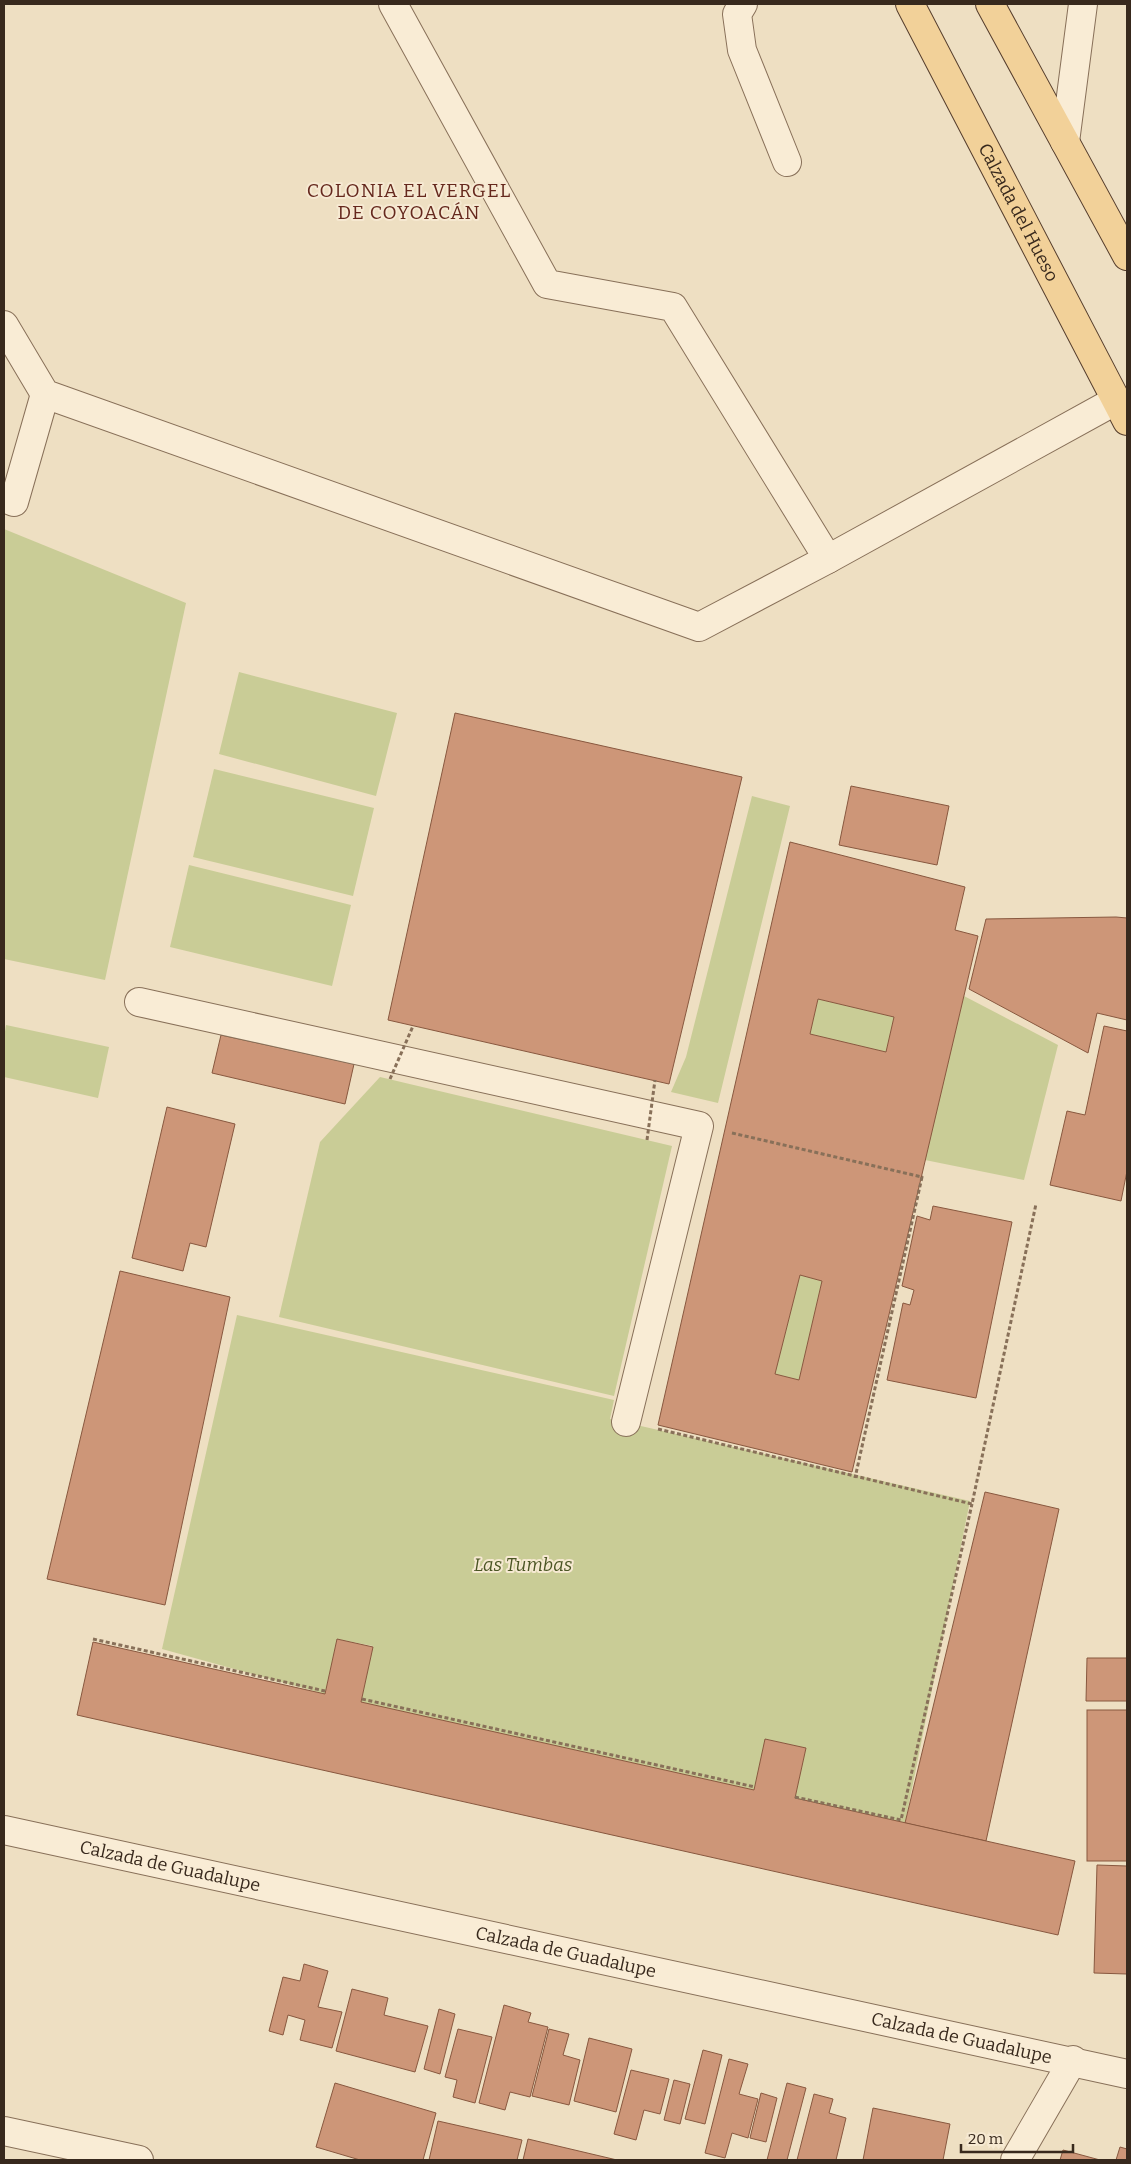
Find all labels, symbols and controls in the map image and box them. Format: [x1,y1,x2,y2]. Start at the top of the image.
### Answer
street label: Calzada del Hueso [974,140,1063,285]
district label: COLONIA EL VERGEL DE COYOACÁN [307,179,511,224]
park label: Las Tumbas [474,1554,573,1576]
street label: Calzada de Guadalupe [78,1836,262,1896]
street label: Calzada de Guadalupe [474,1922,658,1982]
street label: Calzada de Guadalupe [869,2008,1054,2068]
scale bar [961,2122,1074,2154]
text: 20 m [968,2130,1004,2148]

